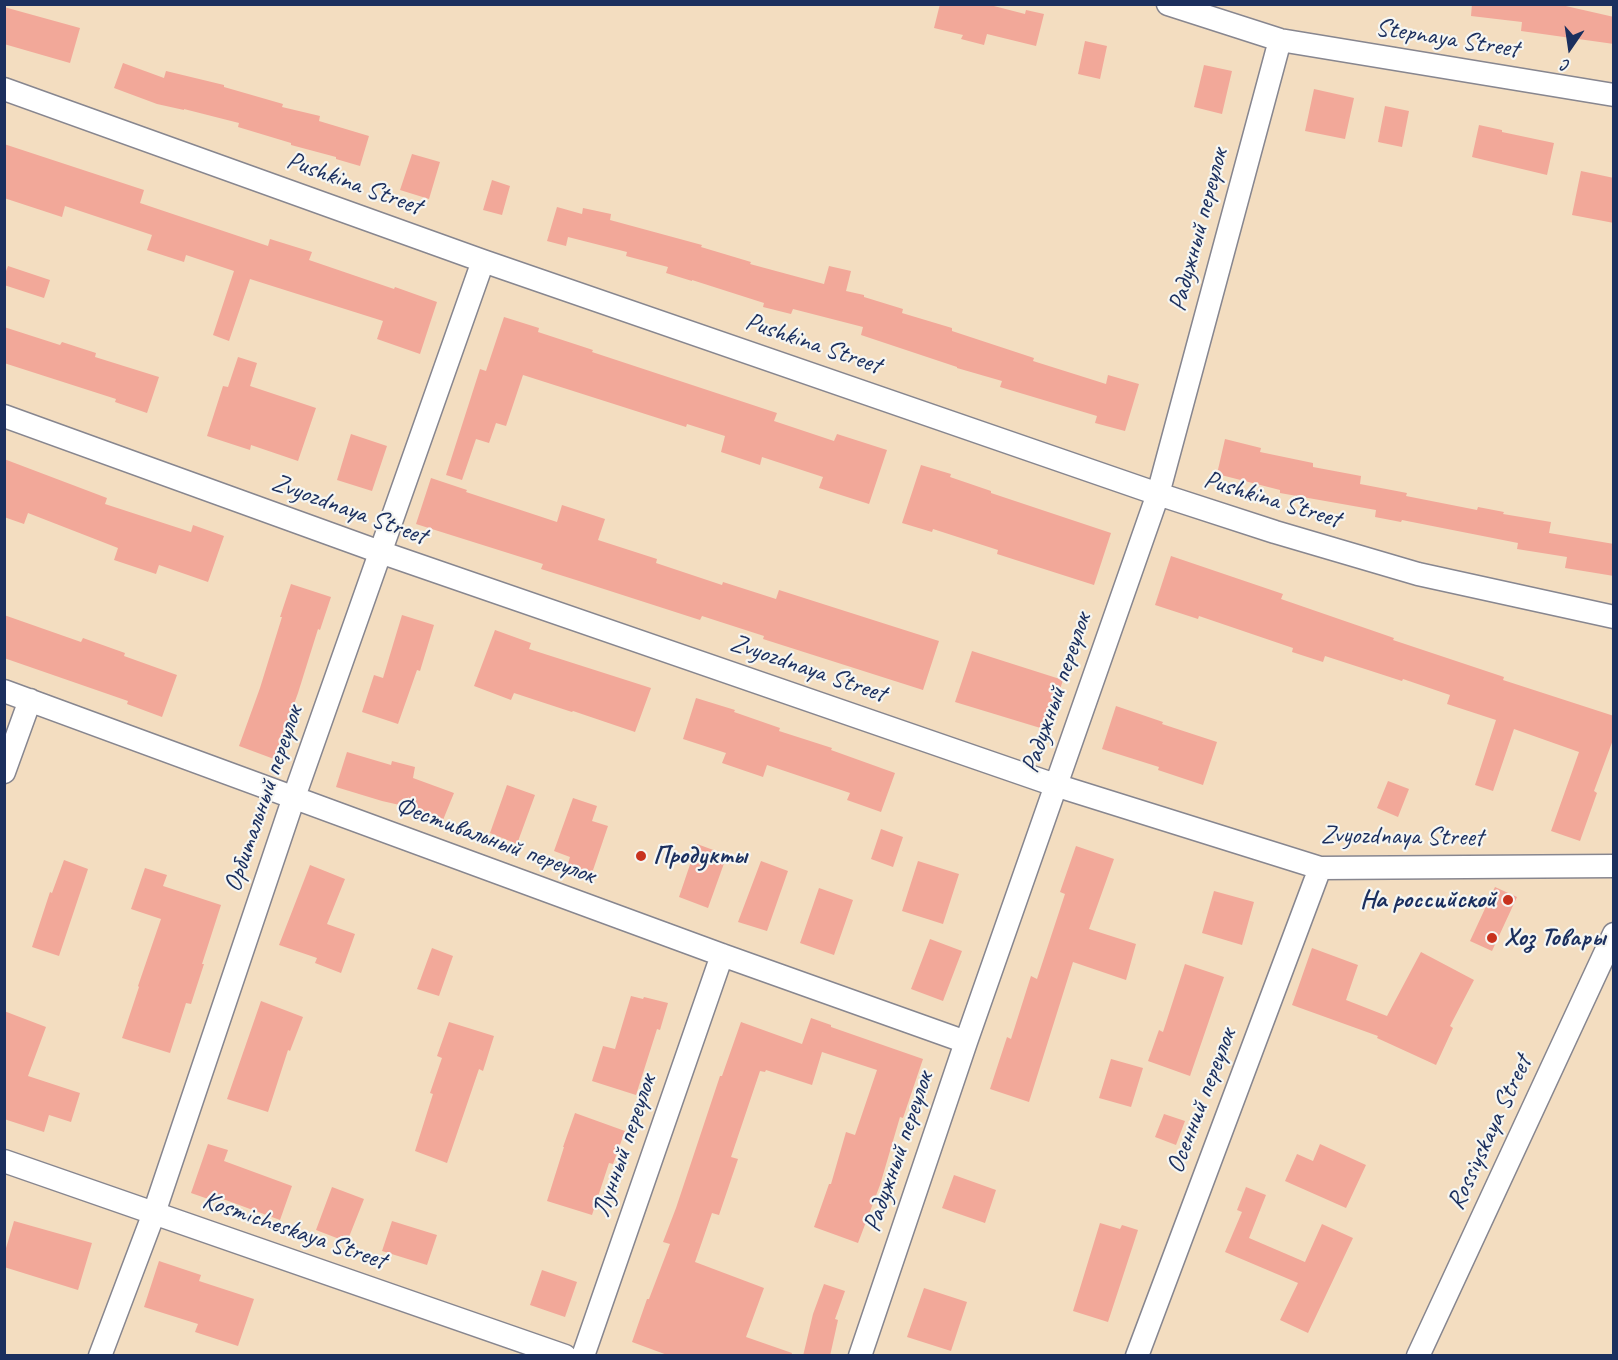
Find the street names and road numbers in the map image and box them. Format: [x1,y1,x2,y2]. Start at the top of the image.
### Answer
street label: Stepnaya Street [1373,12,1521,66]
street label: Pushkina Street [282,145,426,223]
street label: Радужный переулок [1162,145,1236,315]
street label: Pushkina Street [741,306,885,382]
street label: Pushkina Street [1200,464,1344,536]
street label: Zvyozdnaya Street [267,468,431,552]
street label: Радужный переулок [1015,609,1099,777]
street label: Zvyozdnaya Street [726,628,890,710]
street label: Орбитальный переулок [218,702,310,896]
street label: Фестивальный переулок [391,790,599,892]
street label: Zvyozdnaya Street [1320,820,1484,854]
street label: Осенний переулок [1160,1024,1244,1178]
street label: Rossiyskaya Street [1441,1051,1539,1215]
street label: Радужный переулок [857,1068,941,1236]
street label: Лунный переулок [586,1071,664,1221]
street label: Kosmicheskaya Street [198,1185,390,1277]

